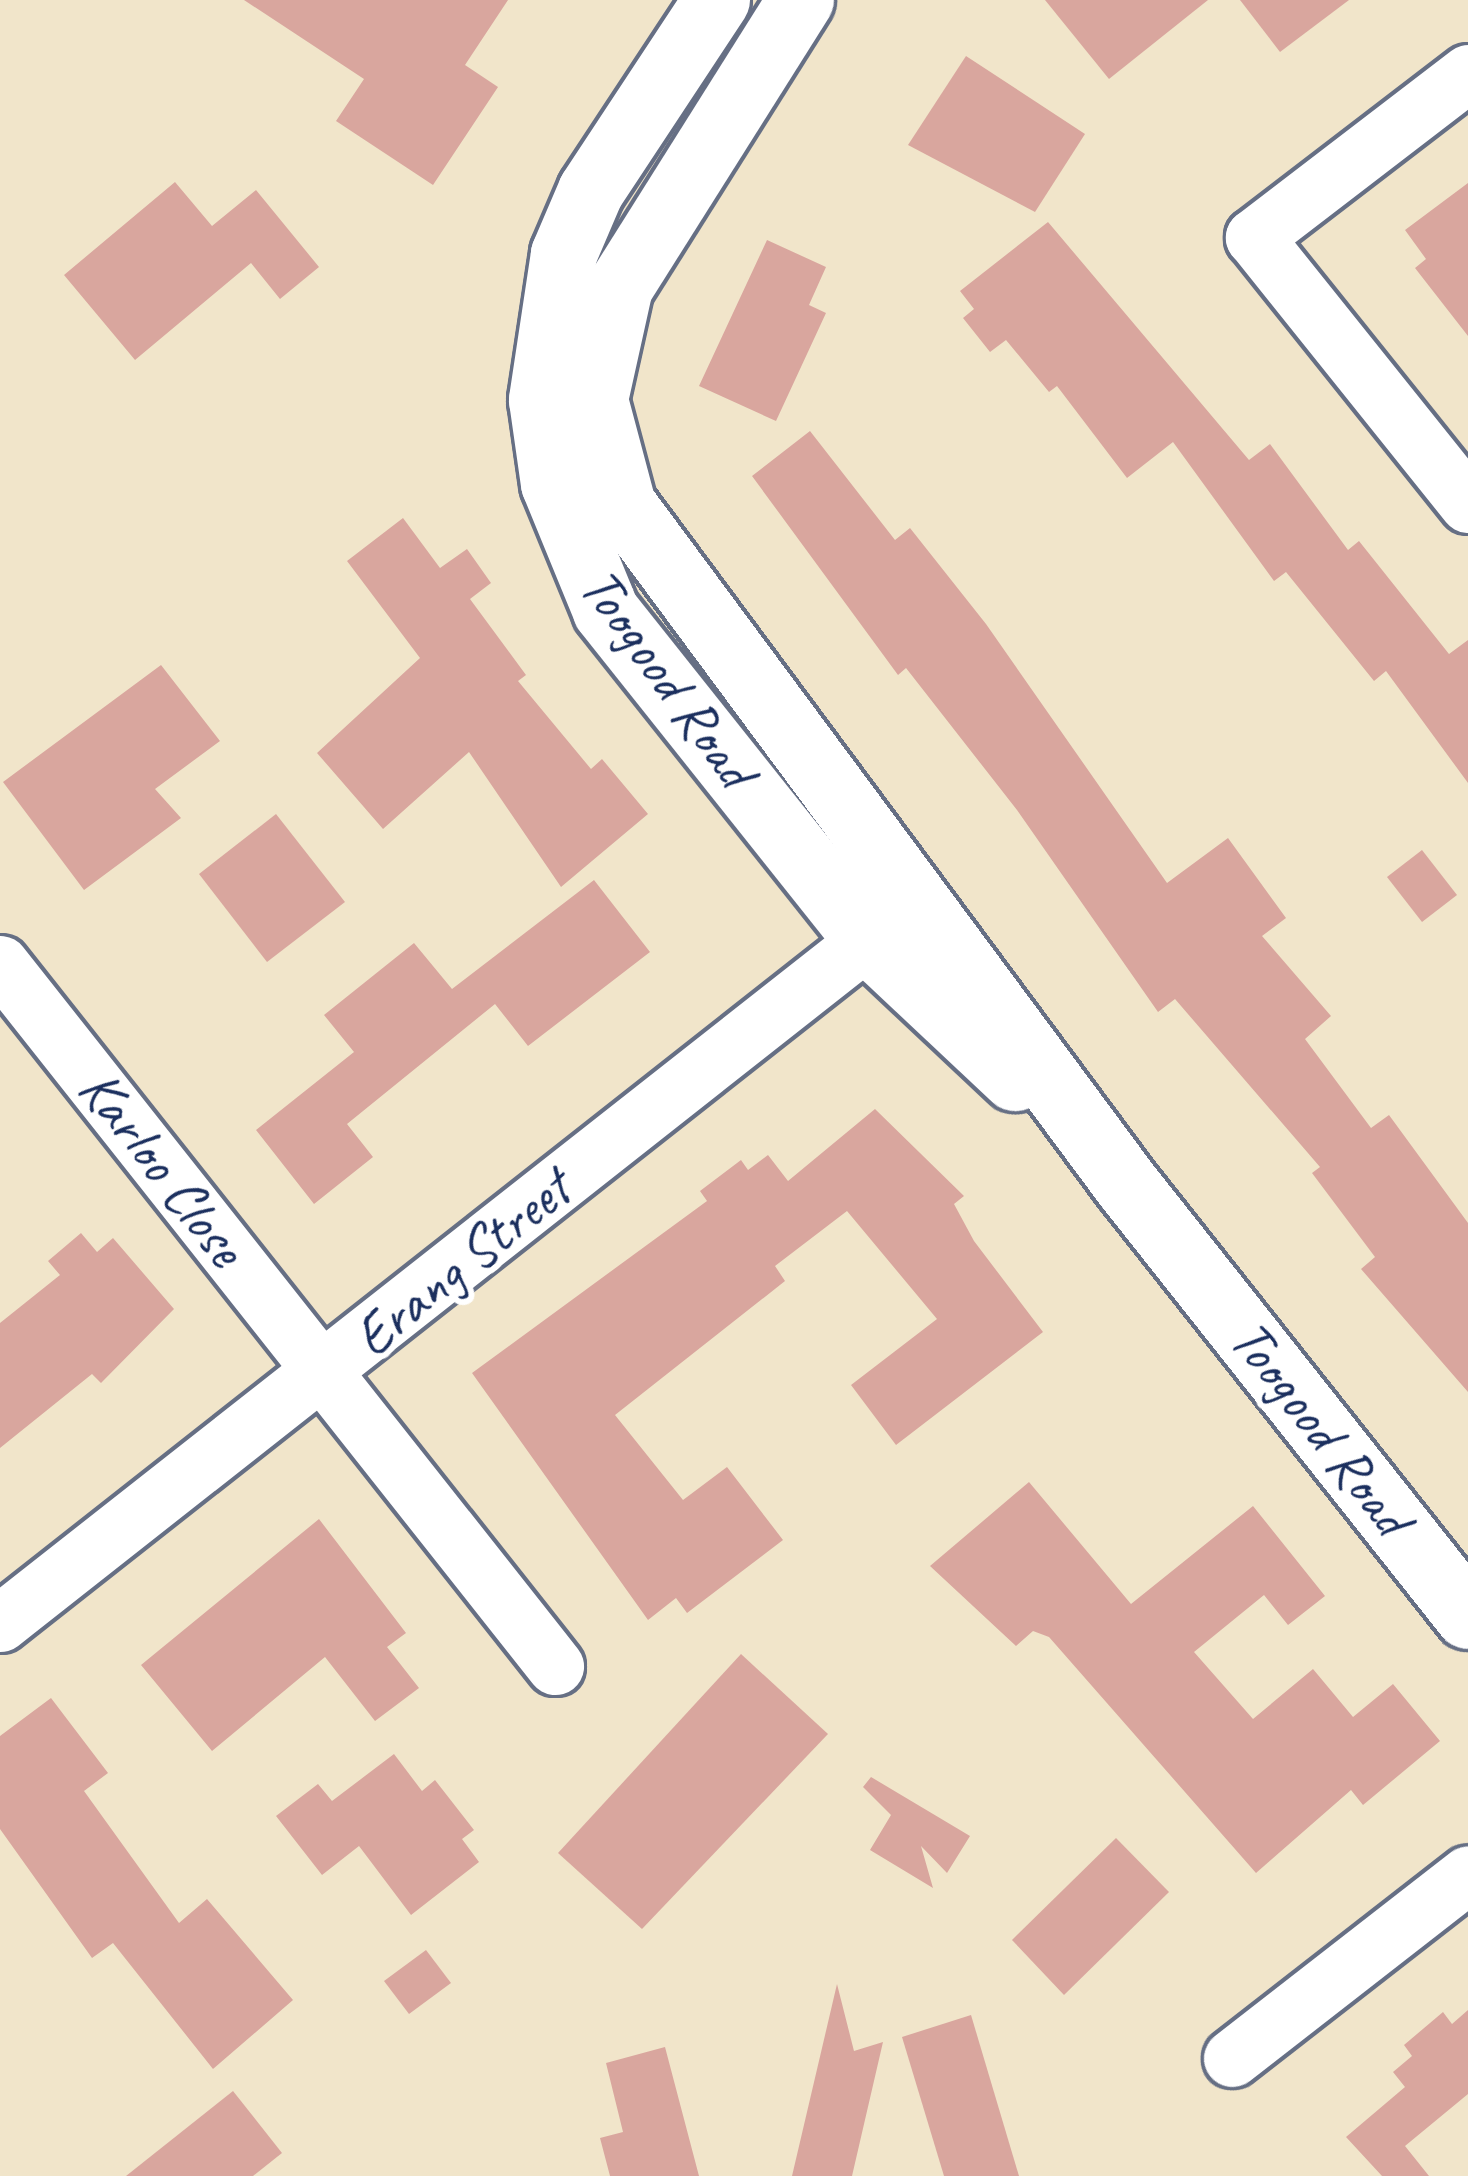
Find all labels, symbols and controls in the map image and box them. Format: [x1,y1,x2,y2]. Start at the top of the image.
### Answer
street label: Toogood Road [565,555,769,801]
street label: Karloo Close [64,1056,260,1280]
street label: Erang Street [340,1155,584,1371]
street label: Toogood Road [1215,1307,1425,1549]

